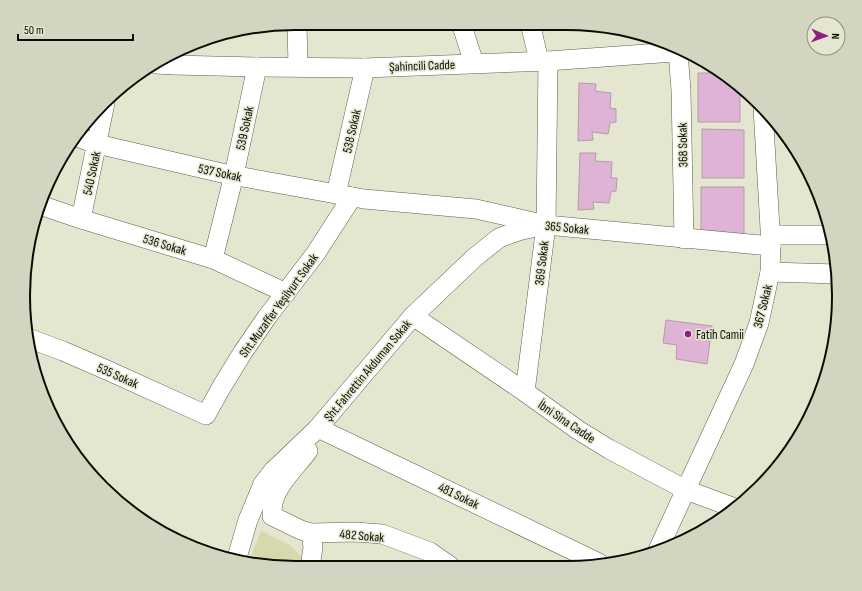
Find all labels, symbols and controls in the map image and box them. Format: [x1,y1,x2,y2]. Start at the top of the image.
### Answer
scale bar [18,16,133,42]
north arrow [806,16,846,56]
text: 50 m [24,23,44,38]
text: N [829,33,842,40]
street label: Şahincili Cadde [389,57,455,75]
street label: 539 Sokak [233,105,257,152]
street label: 538 Sokak [339,108,365,155]
street label: 368 Sokak [675,122,691,168]
street label: 540 Sokak [80,150,104,197]
street label: 537 Sokak [197,161,243,185]
street label: 365 Sokak [544,218,590,238]
street label: 536 Sokak [141,231,188,259]
street label: 369 Sokak [531,240,553,286]
street label: Sht.Muzaffer Yeşilyurt Sokak [236,250,322,361]
street label: 367 Sokak [750,283,776,330]
street label: Şht.Fahrettin Akduman Sokak [321,316,415,425]
place label: Fatih Camii [696,327,744,343]
marker: Fatih Camii [683,329,693,339]
street label: 535 Sokak [94,360,141,392]
street label: İbni Sina Cadde [535,396,599,447]
street label: 481 Sokak [435,479,482,513]
street label: 482 Sokak [339,526,385,546]

